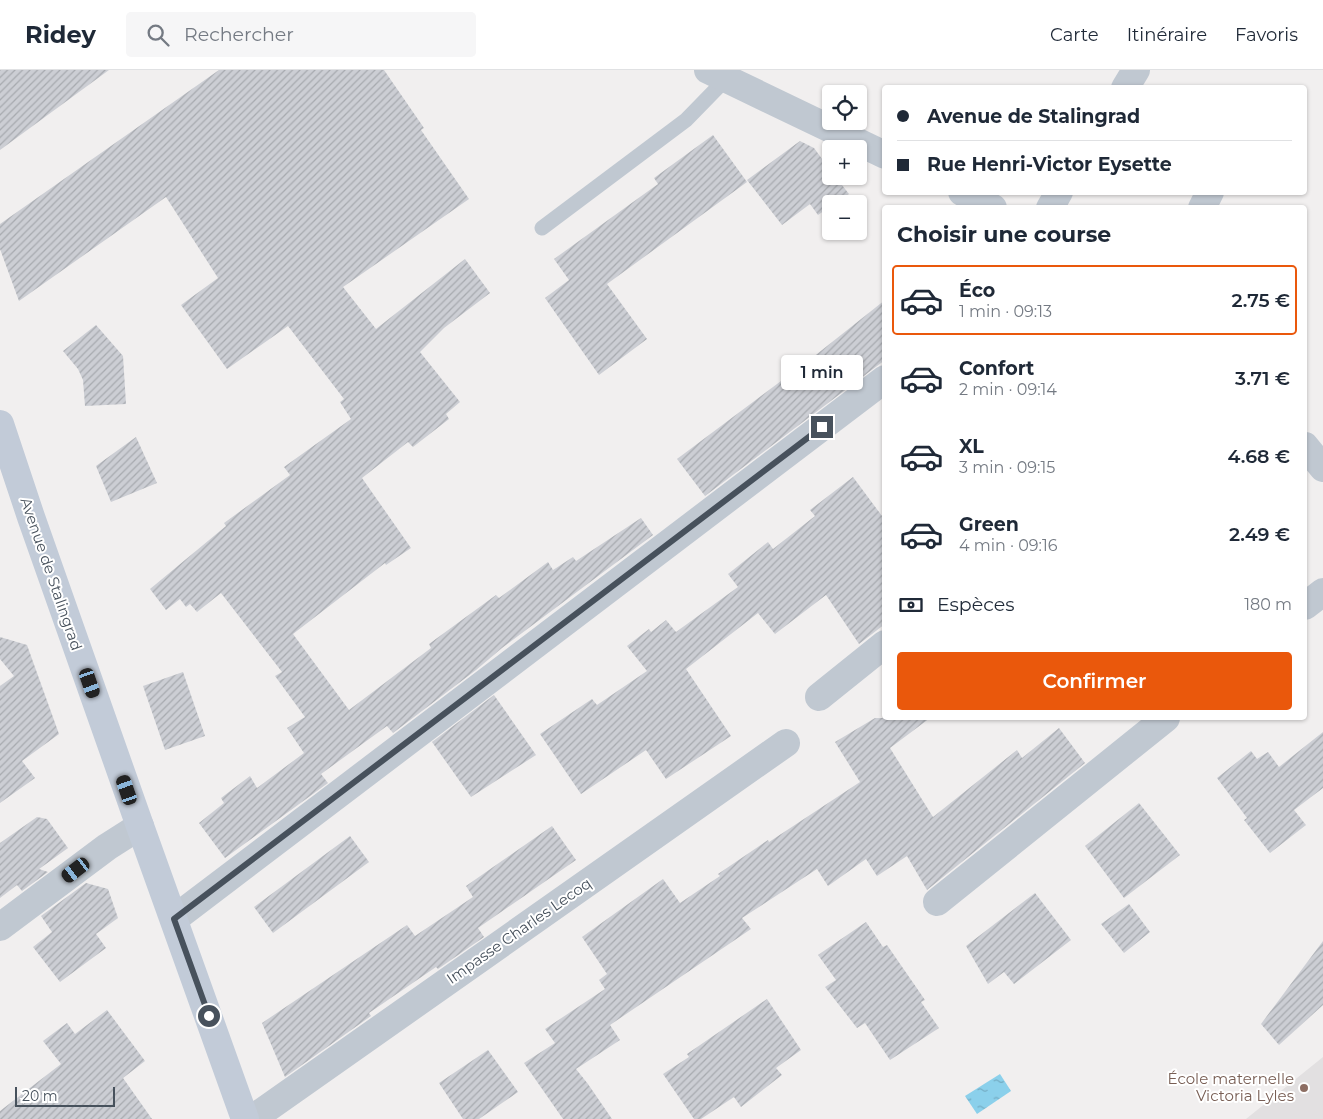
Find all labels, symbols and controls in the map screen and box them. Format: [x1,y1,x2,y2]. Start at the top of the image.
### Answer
search box [126,12,476,57]
text: Ridey [25,20,96,49]
icon: search [144,21,172,49]
text: Rechercher [184,23,294,46]
text: Carte [1050,24,1099,46]
text: Itinéraire [1127,24,1207,46]
text: Favoris [1235,24,1298,46]
map controls [822,85,867,240]
button: locate [822,85,867,130]
text: Avenue de Stalingrad [927,105,1140,128]
button: + [822,140,867,185]
text: Rue Henri-Victor Eysette [927,153,1172,176]
button: − [822,195,867,240]
text: Choisir une course [897,221,1111,248]
icon: car [899,278,944,323]
text: Éco [959,279,995,302]
text: 2.75 € [1232,289,1290,312]
text: 1 min · 09:13 [959,302,1052,321]
callout: 1 min [781,354,863,390]
icon: car [899,356,944,401]
text: Confort [959,357,1034,380]
text: 1 min [801,363,843,382]
text: 3.71 € [1235,367,1290,390]
text: 2 min · 09:14 [959,380,1057,399]
route end [811,416,833,438]
icon: car [899,434,944,479]
text: XL [959,435,984,458]
text: 4.68 € [1227,445,1290,468]
text: 3 min · 09:15 [959,458,1055,477]
street label: Avenue de Stalingrad [16,495,87,653]
icon: car [899,512,944,557]
text: Green [959,513,1019,536]
text: 2.49 € [1229,523,1290,546]
text: 4 min · 09:16 [959,536,1058,555]
icon: cash [897,591,925,619]
text: Espèces [937,593,1014,616]
text: 180 m [1244,595,1292,614]
button: Confirmer [897,652,1292,710]
car [78,666,101,700]
car [115,773,138,807]
car [59,855,92,885]
street label: Impasse Charles Lecoq [443,873,595,988]
route start [198,1005,220,1027]
place label: École maternelle Victoria Lyles [1167,1069,1294,1105]
marker: École maternelle Victoria Lyles [1298,1082,1310,1094]
scale bar [15,1084,115,1107]
text: 20 m [22,1087,58,1105]

